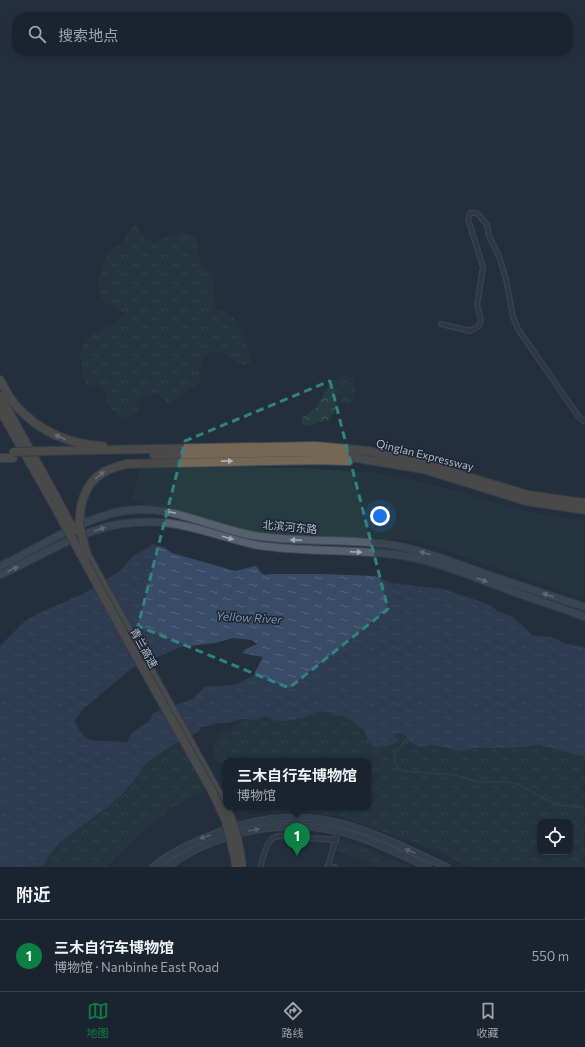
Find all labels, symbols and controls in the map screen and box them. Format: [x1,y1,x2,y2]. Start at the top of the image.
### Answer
search box [12,12,573,56]
icon: search [26,23,48,45]
text: 搜索地点 [58,26,118,44]
one-way arrow [54,434,65,440]
street label: Qinglan Expressway [375,436,475,473]
one-way arrow [221,458,234,464]
one-way arrow [95,471,106,479]
your location [370,506,390,526]
one-way arrow [163,509,176,515]
street label: 北滨河东路 [262,518,318,535]
one-way arrow [95,526,107,532]
one-way arrow [222,535,234,541]
one-way arrow [289,537,302,543]
one-way arrow [350,549,363,555]
one-way arrow [419,550,431,556]
one-way arrow [8,566,19,572]
one-way arrow [477,578,489,584]
one-way arrow [542,592,554,598]
water label: Yellow River [216,608,284,626]
street label: 青兰高速 [128,625,161,670]
popup [223,758,371,810]
text: 三木自行车博物馆 [237,766,357,784]
text: 博物馆 [237,787,276,803]
map controls [537,819,573,855]
button: locate [537,819,573,855]
pin: 1 [284,823,310,856]
one-way arrow [248,827,260,833]
one-way arrow [198,834,210,840]
one-way arrow [405,848,416,854]
text: 附近 [16,884,50,905]
text: 三木自行车博物馆 [54,938,174,956]
text: 1 [26,948,32,964]
text: 550 m [532,948,569,964]
text: 博物馆 · Nanbinhe East Road [54,959,219,975]
tab: 地图 [87,1000,109,1040]
tab: 路线 [282,1000,304,1040]
tab: 收藏 [477,1000,499,1040]

